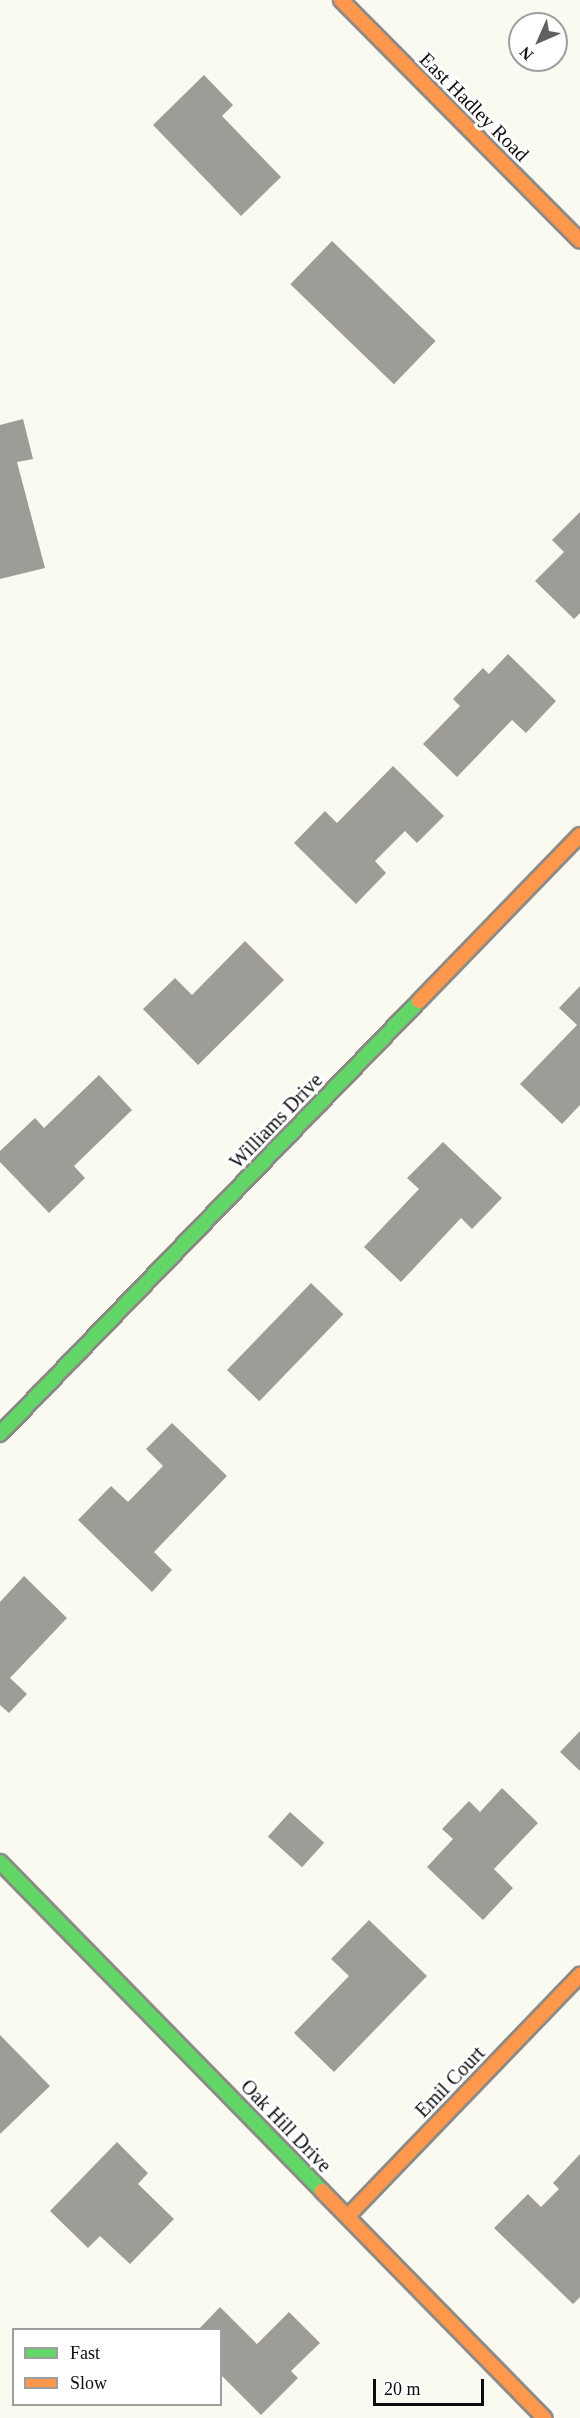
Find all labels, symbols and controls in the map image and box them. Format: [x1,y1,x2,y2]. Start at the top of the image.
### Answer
north arrow [508,12,568,72]
text: N [516,44,536,64]
street label: East Hadley Road [414,47,534,167]
street label: Williams Drive [225,1068,327,1174]
street label: Emil Court [410,2041,490,2123]
street label: Oak Hill Drive [236,2075,336,2177]
legend [12,2328,222,2406]
text: Fast [70,2343,100,2363]
scale bar [376,2367,487,2405]
text: Slow [70,2373,107,2393]
text: 20 m [384,2379,421,2399]

